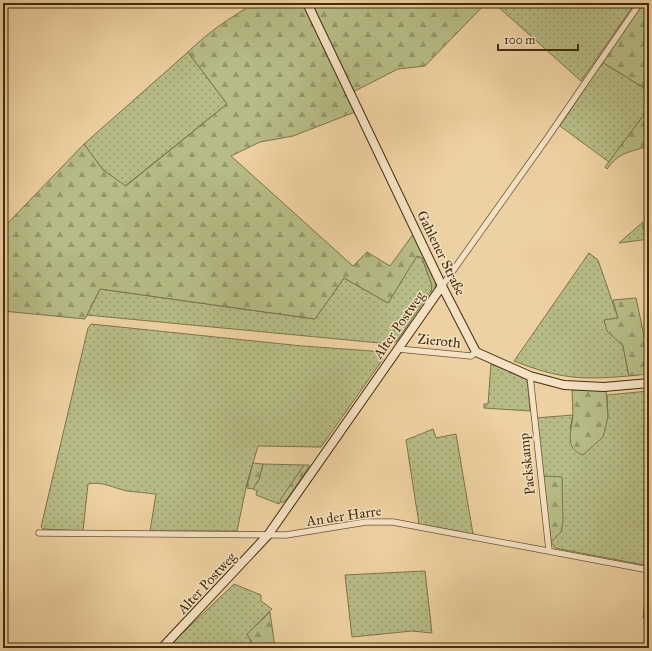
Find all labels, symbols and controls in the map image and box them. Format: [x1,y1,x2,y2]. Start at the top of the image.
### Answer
scale bar [498,26,578,52]
text: 100 m [504,33,535,47]
street label: Gahlener Straße [413,208,469,298]
street label: Alter Postweg [369,288,429,363]
street label: Zieroth [417,330,462,352]
street label: Packskamp [515,432,539,496]
street label: An der Harre [304,502,383,530]
street label: Alter Postweg [173,548,240,618]

